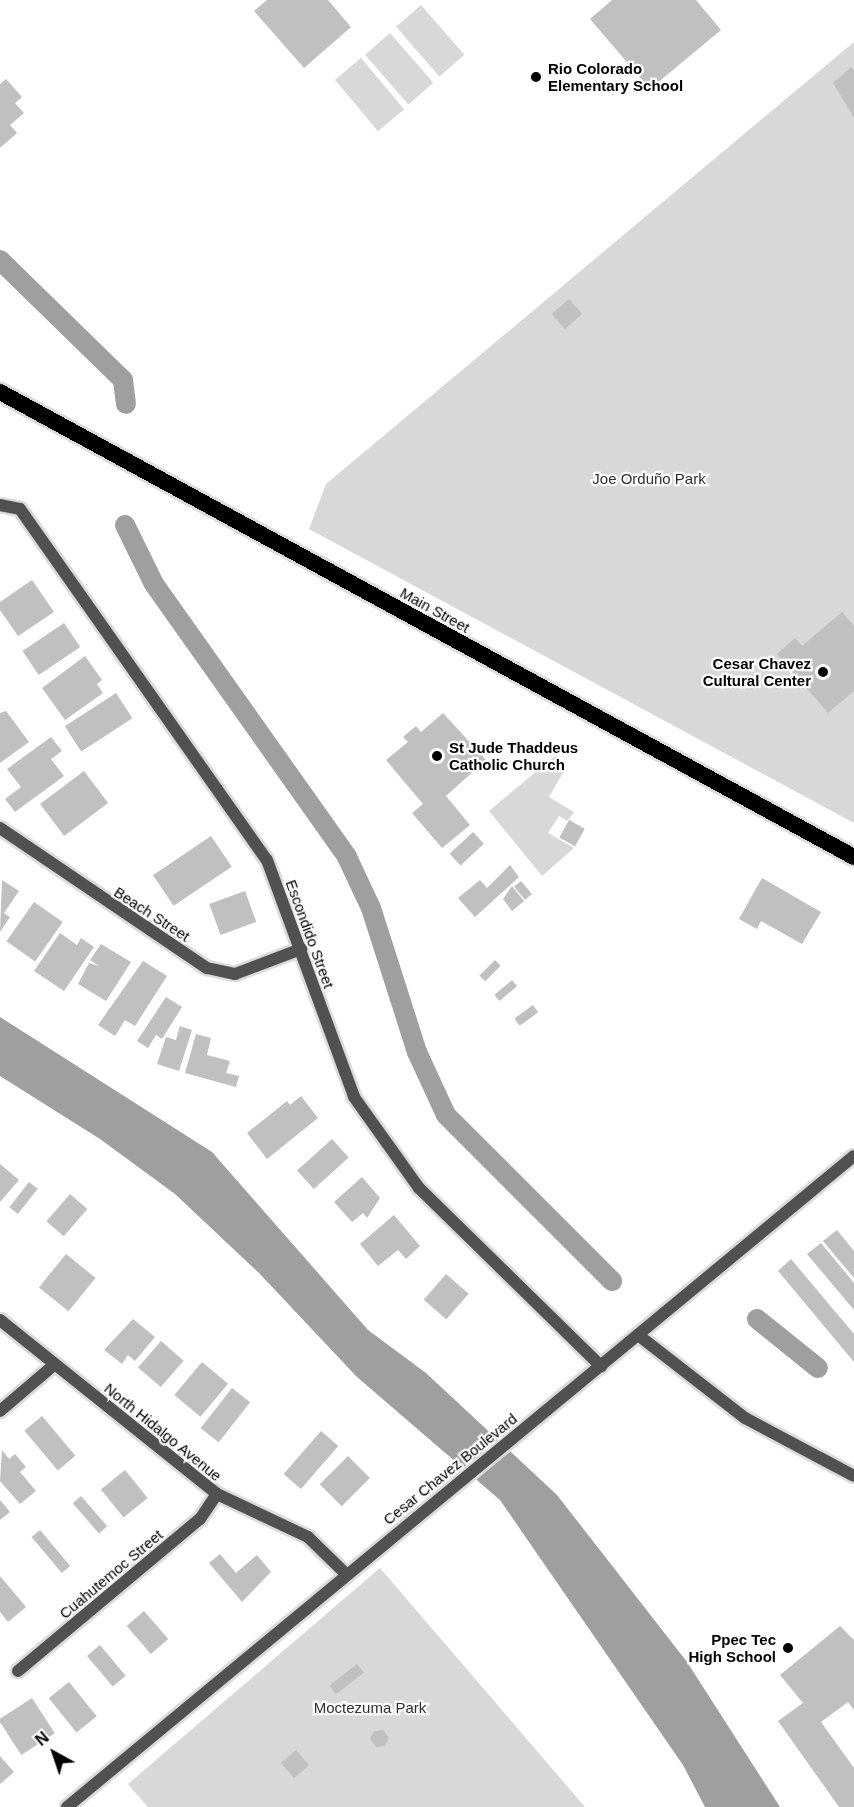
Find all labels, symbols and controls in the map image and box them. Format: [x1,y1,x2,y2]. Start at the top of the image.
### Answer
place label: Rio Colorado Elementary School [548,59,683,94]
marker: Rio Colorado Elementary School [529,70,543,84]
park label: Joe Orduño Park [592,470,706,488]
street label: Main Street [397,584,473,636]
place label: Cesar Chavez Cultural Center [703,654,811,689]
marker: Cesar Chavez Cultural Center [816,665,830,679]
place label: St Jude Thaddeus Catholic Church [449,738,578,773]
marker: St Jude Thaddeus Catholic Church [430,749,444,763]
street label: Escondido Street [282,877,338,991]
street label: Beach Street [111,883,193,945]
street label: North Hidalgo Avenue [100,1379,226,1485]
street label: Cesar Chavez Boulevard [380,1410,520,1528]
street label: Cuahutemoc Street [56,1526,166,1622]
place label: Ppec Tec High School [689,1630,776,1665]
marker: Ppec Tec High School [781,1641,795,1655]
park label: Moctezuma Park [314,1699,426,1717]
north arrow [24,1723,84,1783]
text: N [32,1729,52,1749]

